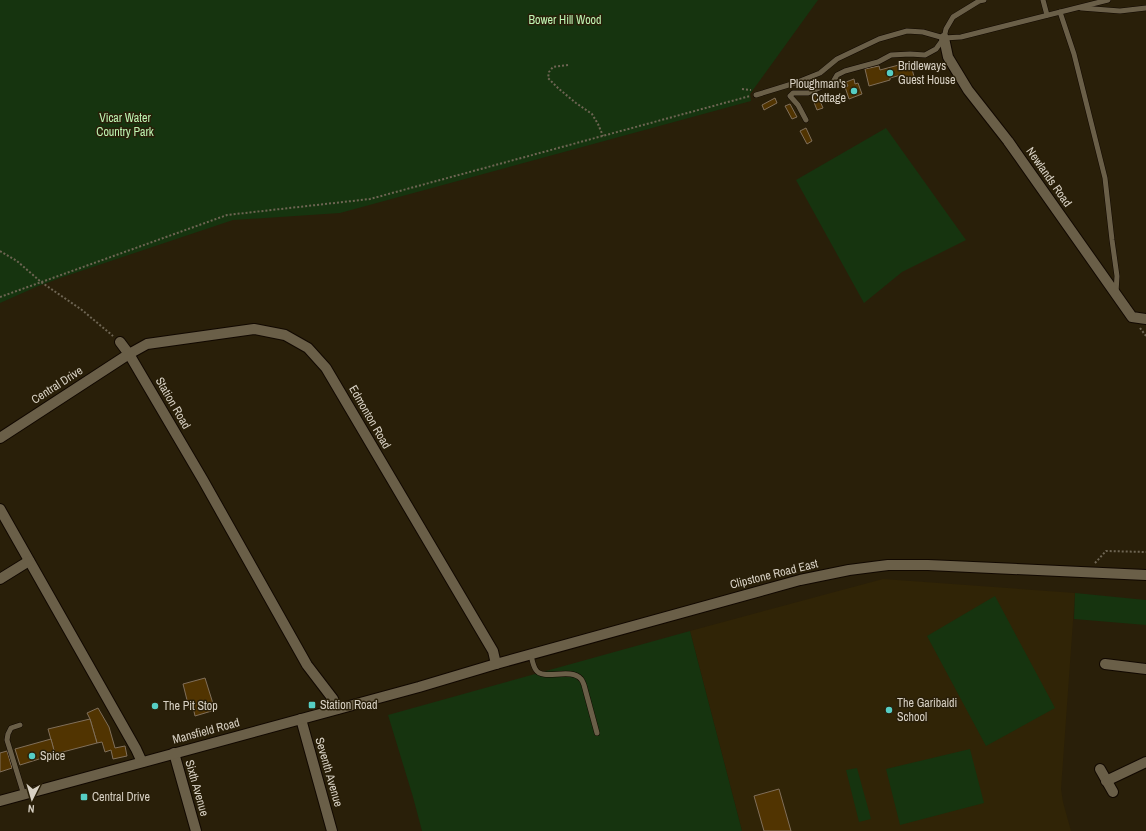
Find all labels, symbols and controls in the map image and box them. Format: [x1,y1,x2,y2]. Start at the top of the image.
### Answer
park label: Bower Hill Wood [528,12,602,28]
place label: Bridleways Guest House [898,58,955,88]
marker: Bridleways Guest House [885,68,895,78]
place label: Ploughman's Cottage [789,76,846,106]
marker: Ploughman's Cottage [849,86,859,96]
park label: Vicar Water Country Park [96,110,154,140]
street label: Newlands Road [1023,144,1075,210]
street label: Central Drive [28,363,86,407]
street label: Station Road [152,374,194,432]
street label: Edmonton Road [345,382,395,452]
street label: Clipstone Road East [728,555,820,593]
place label: The Garibaldi School [897,695,957,725]
place label: Station Road [320,697,377,713]
place label: The Pit Stop [163,698,218,714]
marker: Station Road [307,700,317,710]
marker: The Pit Stop [150,701,160,711]
marker: The Garibaldi School [884,705,894,715]
street label: Mansfield Road [171,714,241,748]
street label: Seventh Avenue [311,735,347,809]
place label: Spice [40,748,65,764]
marker: Spice [27,751,37,761]
street label: Sixth Avenue [181,758,213,818]
north arrow [12,779,52,819]
place label: Central Drive [92,789,150,805]
marker: Central Drive [79,792,89,802]
text: N [27,802,35,816]

